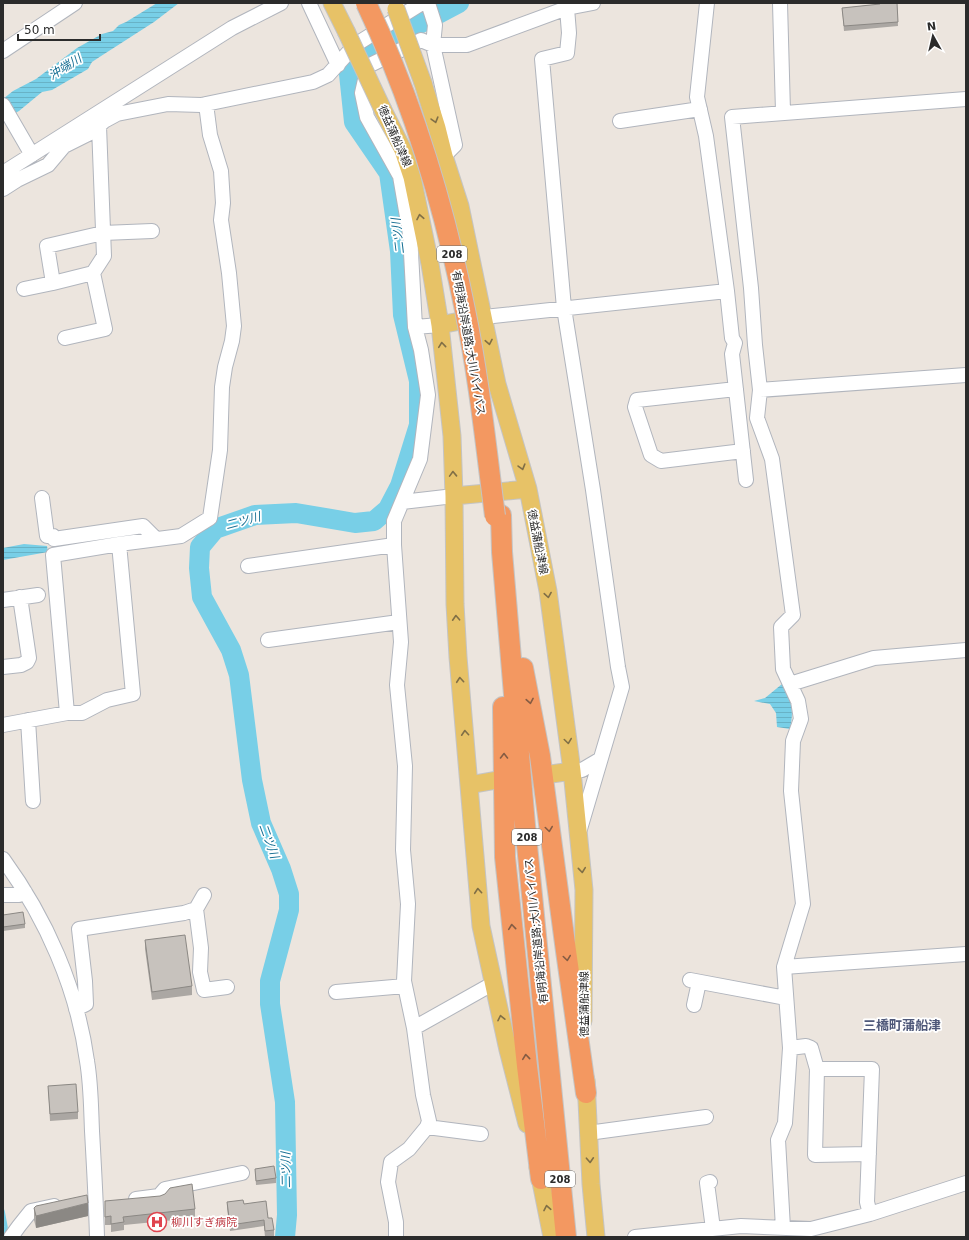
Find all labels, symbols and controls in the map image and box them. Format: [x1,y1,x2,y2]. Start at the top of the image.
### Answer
scale bar [18,16,100,42]
north arrow [913,16,953,56]
text: N [926,20,937,34]
text: 50 m [24,23,55,37]
water label: 沖端川 [46,50,86,82]
street label: 徳益蒲船津線 [375,103,414,169]
one-way arrow [430,117,439,124]
one-way arrow [416,214,425,220]
water label: 二ツ川 [389,215,407,255]
road number: 208 [437,246,467,262]
street label: 有明海沿岸道路;大川バイパス [449,270,488,416]
one-way arrow [484,339,492,345]
one-way arrow [438,342,447,348]
one-way arrow [517,464,526,471]
one-way arrow [449,471,458,477]
street label: 徳益蒲船津線 [525,508,550,576]
water label: 二ツ川 [224,509,264,532]
one-way arrow [543,591,552,598]
one-way arrow [452,615,461,621]
one-way arrow [456,677,465,683]
one-way arrow [525,698,533,704]
one-way arrow [460,730,469,736]
one-way arrow [563,738,572,744]
one-way arrow [500,753,508,759]
water label: 二ツ川 [256,822,282,862]
one-way arrow [544,826,553,832]
road number: 208 [512,829,542,845]
street label: 有明海沿岸道路;大川バイパス [522,857,551,1004]
one-way arrow [577,867,586,873]
one-way arrow [474,888,483,894]
one-way arrow [508,924,517,930]
one-way arrow [562,955,571,961]
street label: 徳益蒲船津線 [578,971,591,1037]
one-way arrow [498,1015,506,1022]
district label: 三橋町蒲船津 [863,1018,941,1033]
one-way arrow [521,1053,530,1060]
water label: 二ツ川 [279,1150,293,1188]
one-way arrow [585,1157,594,1163]
road number: 208 [545,1171,575,1187]
one-way arrow [543,1205,551,1211]
hospital icon: 柳川すぎ病院 [146,1211,168,1233]
place label: 柳川すぎ病院 [171,1216,237,1229]

